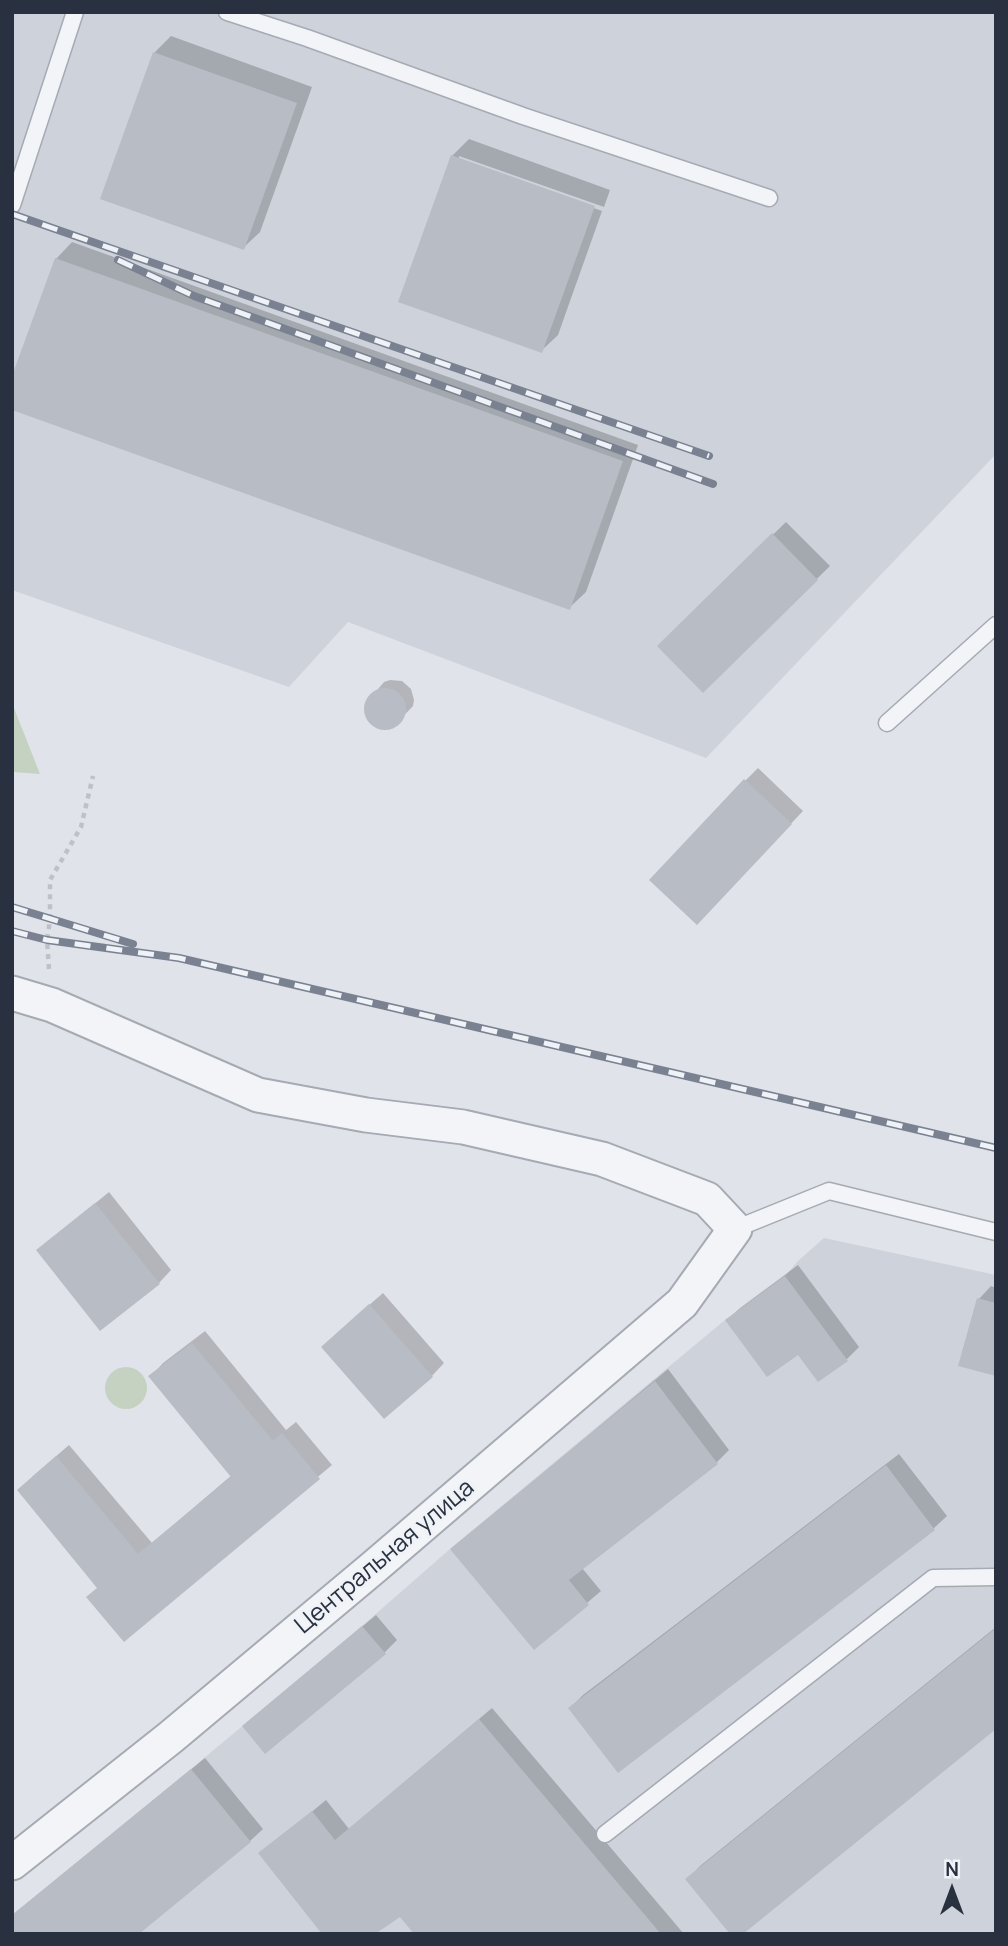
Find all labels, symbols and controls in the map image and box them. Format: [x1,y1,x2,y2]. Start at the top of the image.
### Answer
street label: Центральная улица [290,1474,480,1640]
north arrow [917,1855,987,1925]
text: N [945,1856,959,1882]

